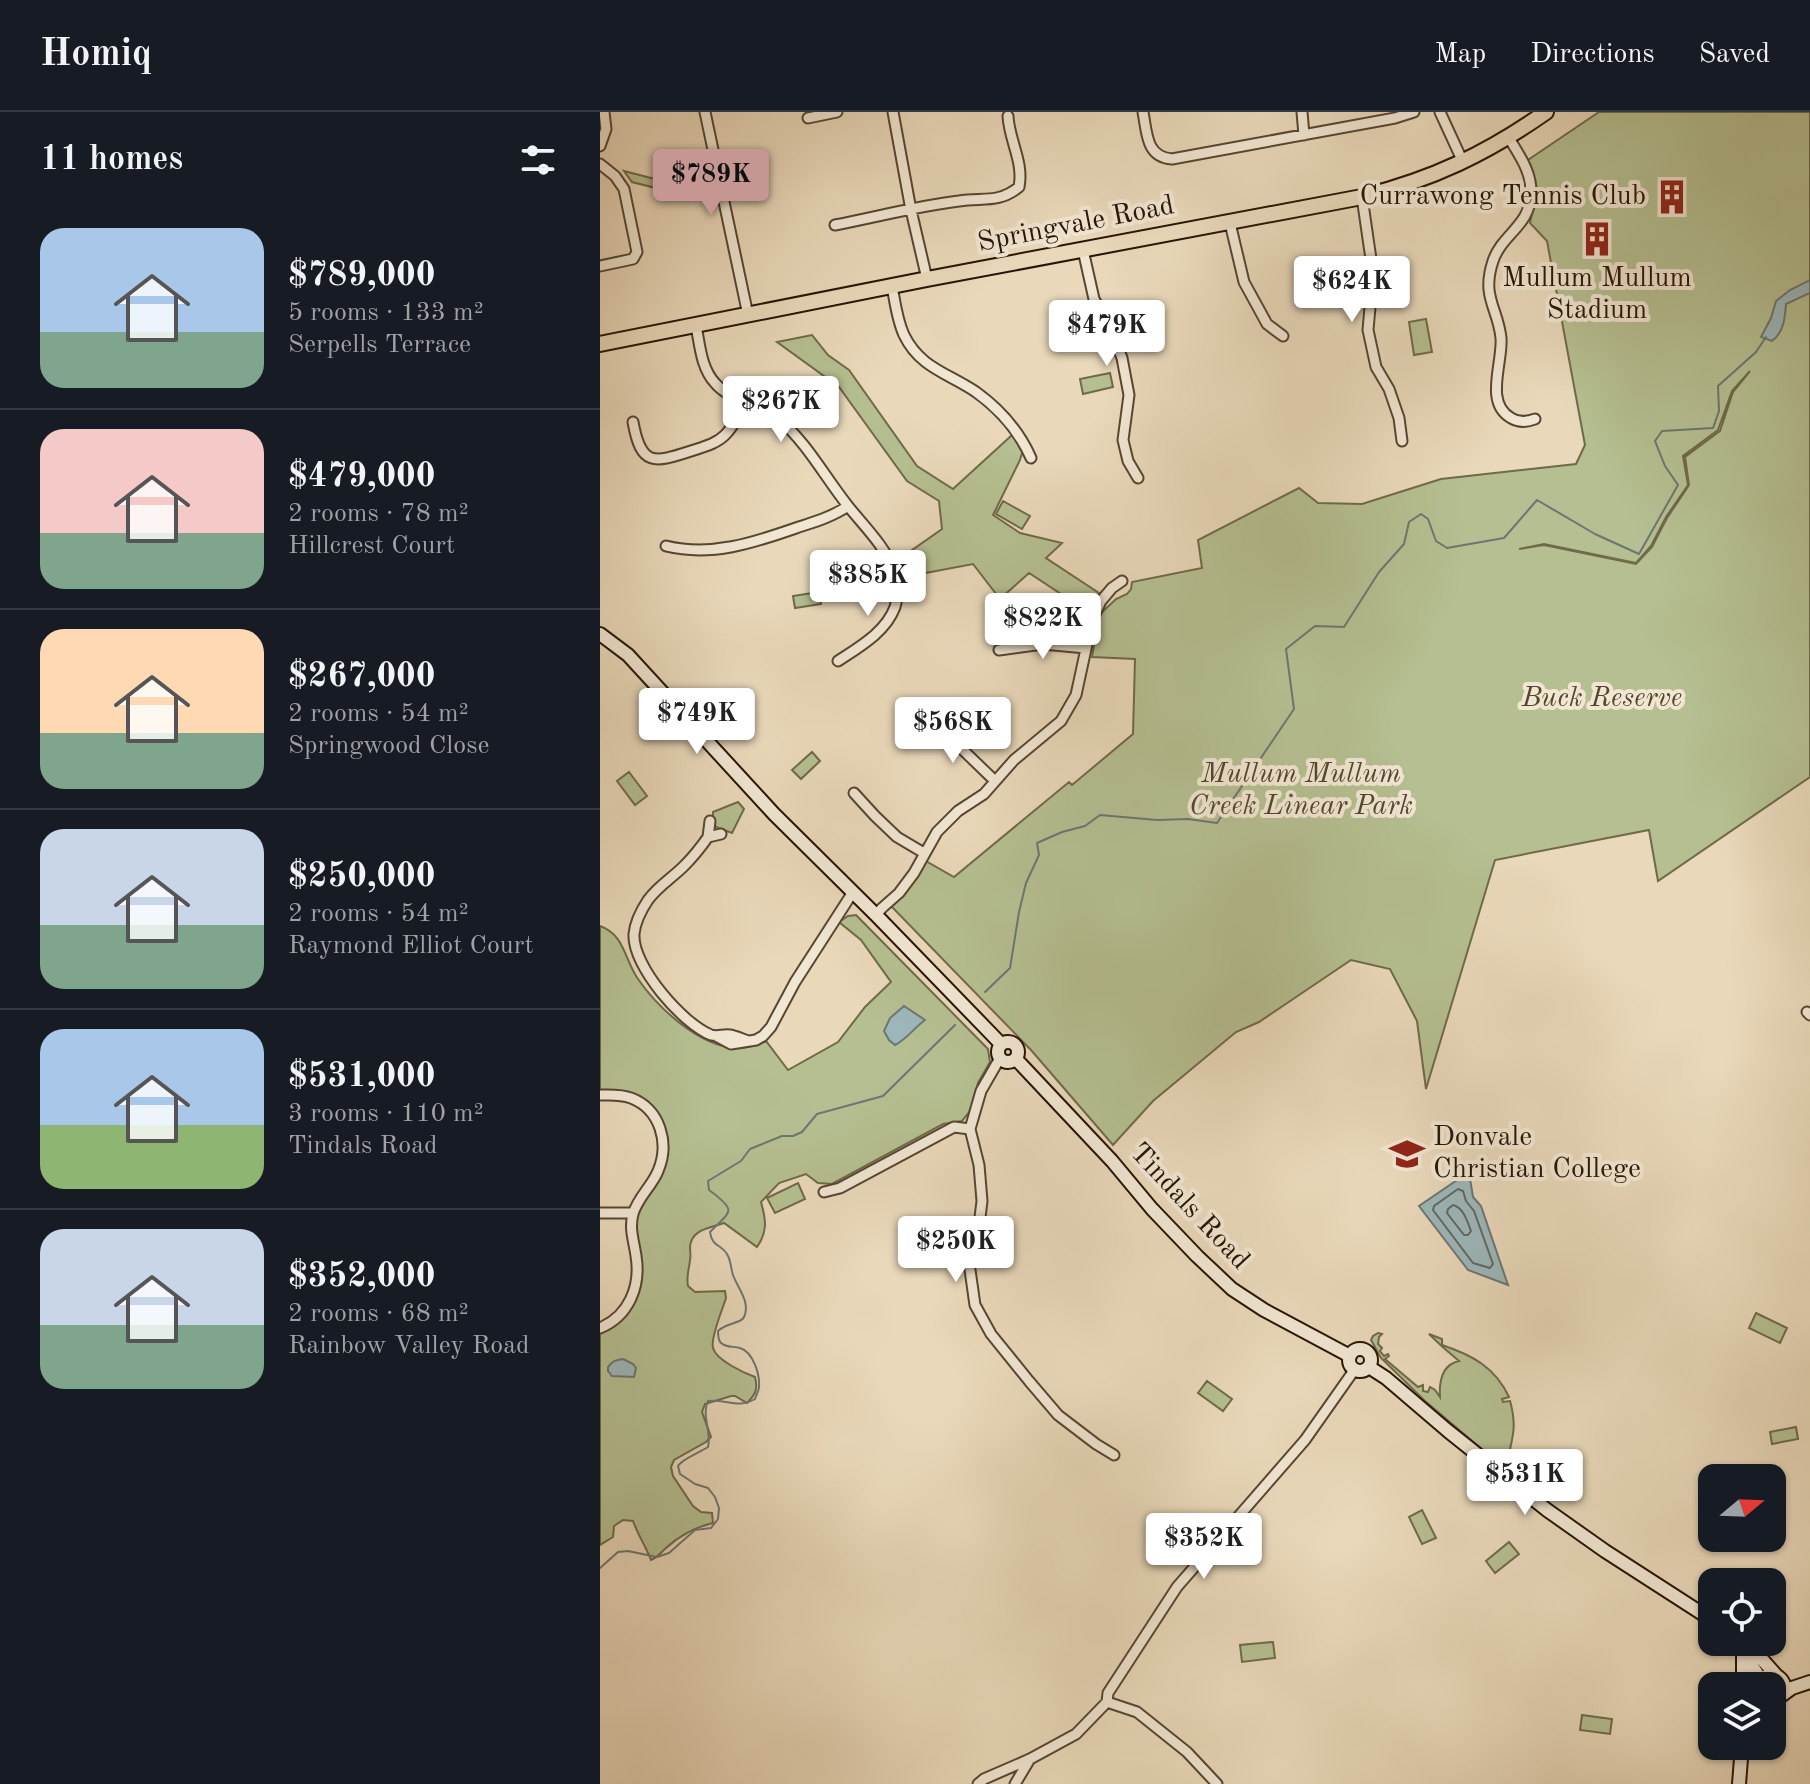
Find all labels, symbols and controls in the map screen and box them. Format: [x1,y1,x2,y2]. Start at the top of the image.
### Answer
text: Homiq [40,36,152,74]
text: Map [1434,41,1486,69]
text: Directions [1530,41,1655,69]
text: Saved [1699,41,1770,69]
icon: filters [516,138,560,182]
text: 11 homes [40,143,183,177]
pin: $789K [655,149,767,217]
text: $789K [671,162,751,188]
building icon: Currawong Tennis Club [1653,178,1691,216]
place label: Currawong Tennis Club [1359,183,1646,211]
street label: Springvale Road [975,192,1177,258]
building icon: Mullum Mullum Stadium [1578,220,1616,258]
pin: $624K [1296,256,1408,324]
text: $789,000 [288,259,436,293]
icon: home [104,260,200,356]
place label: Mullum Mullum Stadium [1502,265,1692,325]
text: $624K [1312,269,1392,295]
text: 5 rooms · 133 m² [288,300,484,326]
pin: $479K [1051,300,1163,368]
text: $479K [1067,313,1147,339]
text: Serpells Terrace [288,332,471,358]
pin: $267K [725,376,837,444]
text: $267K [741,389,821,415]
text: $479,000 [288,460,436,494]
icon: home [104,461,200,557]
text: 2 rooms · 78 m² [288,501,469,527]
text: Hillcrest Court [288,533,455,559]
pin: $385K [812,550,924,618]
text: $385K [828,563,908,589]
pin: $822K [987,593,1099,661]
text: $822K [1003,606,1083,632]
text: $267,000 [288,660,436,694]
icon: home [104,661,200,757]
park label: Buck Reserve [1521,685,1682,713]
pin: $749K [641,688,753,756]
pin: $568K [897,697,1009,765]
text: 2 rooms · 54 m² [288,701,469,727]
text: $749K [657,701,737,727]
text: $568K [913,710,993,736]
text: Springwood Close [288,733,490,759]
park label: Mullum Mullum Creek Linear Park [1189,761,1413,821]
text: $250,000 [288,860,436,894]
icon: home [104,861,200,957]
text: 2 rooms · 54 m² [288,901,469,927]
text: Raymond Elliot Court [288,933,534,959]
text: $531,000 [288,1060,436,1094]
icon: home [104,1061,200,1157]
text: 3 rooms · 110 m² [288,1101,484,1127]
place label: Donvale Christian College [1433,1124,1641,1184]
text: Tindals Road [288,1133,438,1159]
school or university icon: Donvale Christian College [1388,1135,1426,1173]
street label: Tindals Road [1124,1139,1254,1275]
pin: $250K [900,1216,1012,1284]
text: $250K [916,1229,996,1255]
text: $352,000 [288,1260,436,1294]
icon: home [104,1261,200,1357]
text: 2 rooms · 68 m² [288,1301,469,1327]
text: Rainbow Valley Road [288,1333,530,1359]
pin: $531K [1469,1449,1581,1517]
text: $531K [1485,1462,1565,1488]
north arrow [1698,1464,1786,1552]
map controls [1698,1464,1786,1760]
pin: $352K [1148,1513,1260,1581]
text: $352K [1164,1526,1244,1552]
button: locate [1698,1568,1786,1656]
button: layers [1698,1672,1786,1760]

